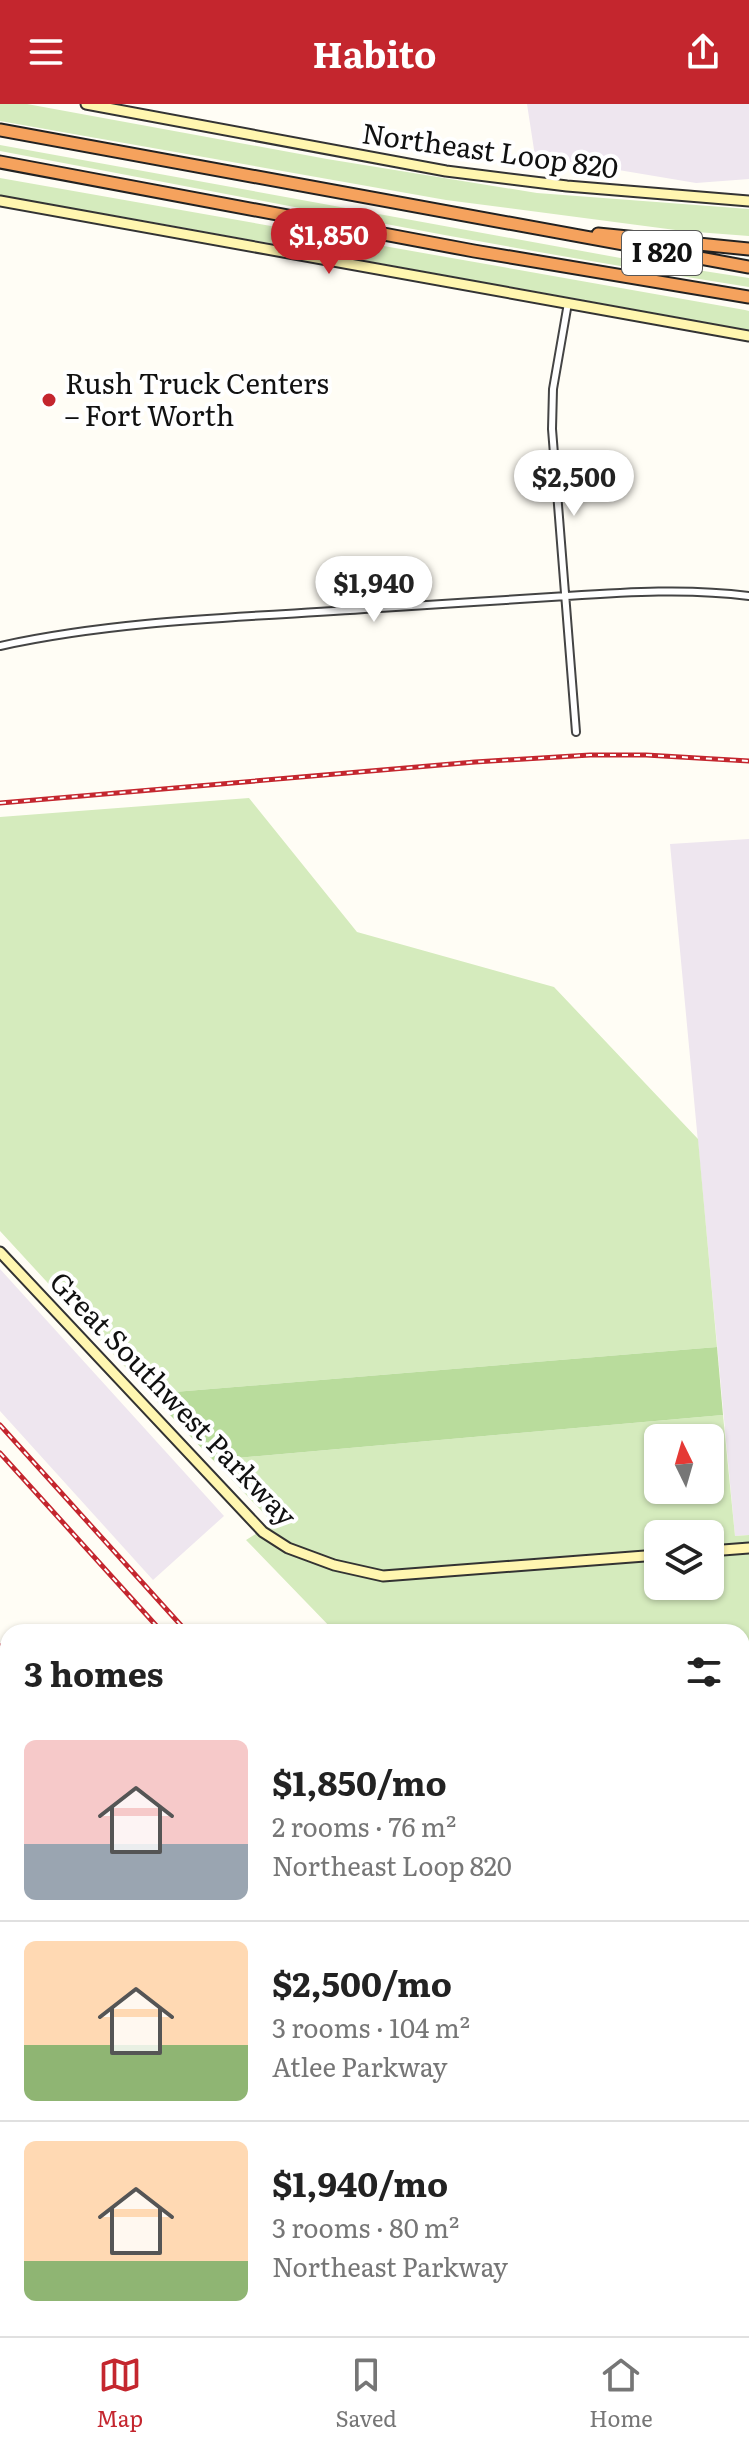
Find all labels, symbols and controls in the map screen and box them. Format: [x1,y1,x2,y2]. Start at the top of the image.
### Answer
text: Habito [313,26,436,79]
icon: menu [24,30,68,74]
icon: share [681,30,725,74]
street label: Northeast Loop 820 [359,110,621,188]
pin: $1,850 [264,208,394,276]
text: $1,850 [289,214,369,253]
road number: I 820 [622,231,702,275]
place label: Rush Truck Centers – Fort Worth [65,361,329,435]
marker: Rush Truck Centers – Fort Worth [40,391,58,409]
pin: $2,500 [509,450,639,518]
text: $2,500 [532,456,616,495]
pin: $1,940 [309,556,439,624]
text: $1,940 [333,562,415,601]
street label: Great Southwest Parkway [41,1261,308,1535]
north arrow [644,1424,724,1504]
map controls [644,1424,724,1600]
button: layers [644,1520,724,1600]
text: 3 homes [24,1647,164,1697]
icon: filters [682,1650,726,1694]
text: $1,850/mo [272,1756,447,1806]
icon: home [88,1772,184,1868]
text: 2 rooms · 76 m² [272,1806,456,1845]
text: Northeast Loop 820 [272,1845,512,1884]
text: $2,500/mo [272,1957,452,2007]
icon: home [88,1973,184,2069]
text: 3 rooms · 104 m² [272,2007,470,2046]
text: Atlee Parkway [272,2046,447,2085]
text: $1,940/mo [272,2157,448,2207]
icon: home [88,2173,184,2269]
text: 3 rooms · 80 m² [272,2207,459,2246]
text: Northeast Parkway [272,2246,508,2285]
tab: Map [96,2353,143,2434]
tab: Saved [336,2353,397,2434]
tab: Home [589,2353,653,2434]

